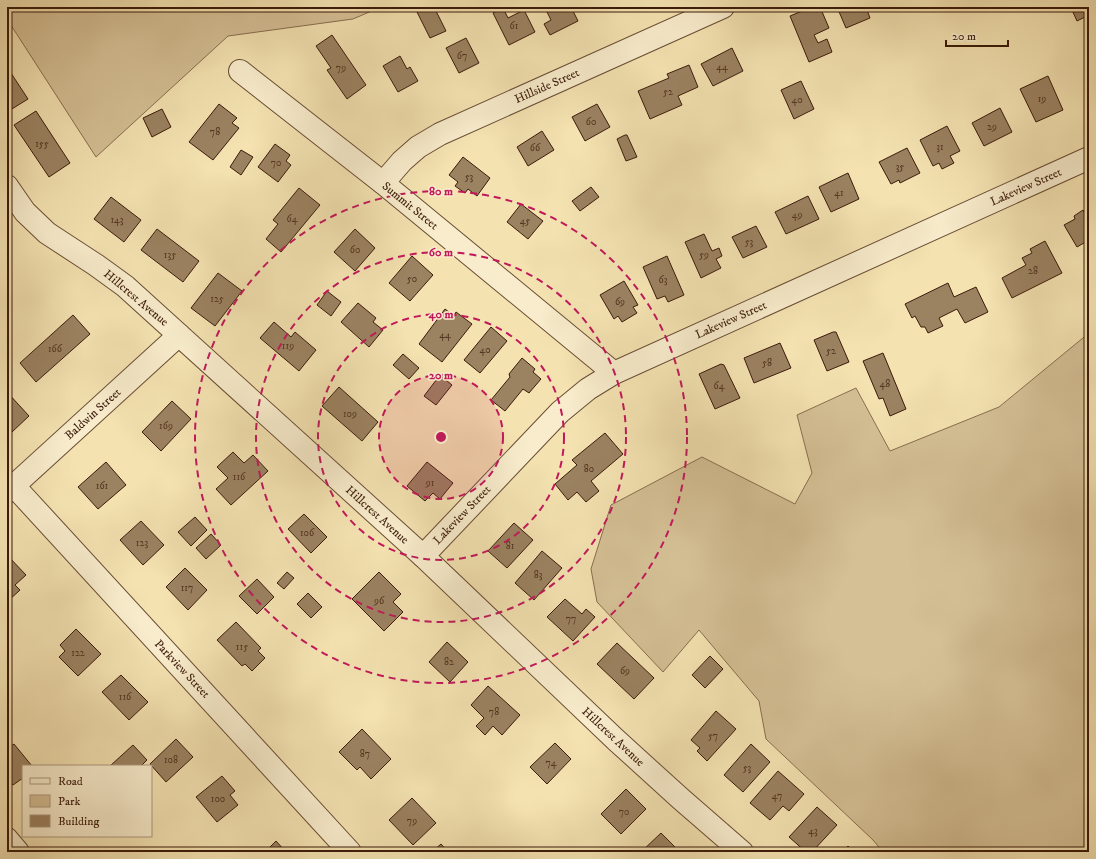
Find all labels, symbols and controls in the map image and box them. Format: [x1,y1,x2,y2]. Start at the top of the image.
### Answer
house number: 61 [510,20,519,32]
scale bar [946,22,1008,48]
text: 20 m [952,29,976,44]
house number: 67 [457,50,467,62]
house number: 44 [716,61,728,73]
house number: 79 [336,62,346,74]
street label: Hillside Street [512,65,582,107]
house number: 52 [663,86,673,98]
house number: 19 [1038,93,1046,105]
house number: 40 [791,94,803,106]
house number: 60 [586,116,596,128]
house number: 29 [987,121,997,133]
house number: 78 [210,126,220,138]
house number: 155 [35,138,49,150]
house number: 31 [936,141,944,153]
house number: 66 [530,142,541,154]
house number: 70 [271,157,281,169]
house number: 35 [896,161,904,173]
street label: Lakeview Street [988,165,1064,209]
house number: 53 [465,171,474,183]
street label: Summit Street [379,179,441,233]
text: 80 m [429,184,453,199]
house number: 41 [834,187,844,199]
house number: 49 [792,209,802,221]
house number: 64 [287,213,298,225]
house number: 143 [110,214,124,226]
house number: 45 [520,215,530,227]
house number: 53 [745,236,754,248]
house number: 60 [350,244,360,256]
text: 60 m [429,245,453,260]
house number: 135 [164,249,176,261]
house number: 59 [699,249,709,261]
house number: 28 [1028,265,1038,277]
street label: Hillcrest Avenue [101,267,171,329]
house number: 50 [407,273,417,285]
house number: 63 [659,274,668,286]
house number: 125 [210,293,224,305]
house number: 69 [615,296,625,308]
street label: Lakeview Street [693,298,769,342]
text: 40 m [428,307,453,322]
house number: 44 [439,329,451,341]
house number: 119 [282,340,294,352]
house number: 166 [48,343,63,355]
house number: 40 [479,344,491,356]
house number: 52 [826,345,836,357]
house number: 58 [762,357,772,369]
text: 20 m [429,368,453,383]
house number: 48 [880,378,890,390]
house number: 64 [714,380,725,392]
street label: Baldwin Street [62,385,124,443]
house number: 109 [343,408,357,420]
house number: 169 [159,420,173,432]
centre of rings [434,430,448,444]
house number: 80 [584,463,594,475]
house number: 116 [233,471,246,483]
house number: 91 [425,477,435,489]
house number: 161 [96,480,109,492]
street label: Lakeview Street [430,482,494,548]
street label: Hillcrest Avenue [342,483,412,547]
house number: 106 [300,527,315,539]
house number: 123 [136,537,148,549]
house number: 81 [506,540,515,552]
house number: 83 [534,569,543,581]
house number: 117 [181,582,193,594]
house number: 96 [373,595,385,607]
house number: 77 [566,613,576,625]
street label: Parkview Street [151,637,213,701]
house number: 115 [236,641,248,653]
house number: 122 [71,647,85,659]
house number: 82 [444,656,454,668]
house number: 69 [620,665,630,677]
house number: 116 [119,691,132,703]
street label: Hillcrest Avenue [579,704,647,770]
house number: 78 [489,706,499,718]
house number: 57 [708,730,718,742]
house number: 87 [360,748,370,760]
house number: 108 [164,754,178,766]
house number: 74 [546,757,557,769]
house number: 53 [743,762,752,774]
legend [22,765,152,837]
text: Road [58,774,83,789]
house number: 47 [772,790,782,802]
house number: 100 [211,793,225,805]
text: Park [58,794,80,809]
house number: 70 [619,806,629,818]
text: Building [58,814,99,829]
house number: 79 [407,815,417,827]
house number: 43 [808,825,818,837]

